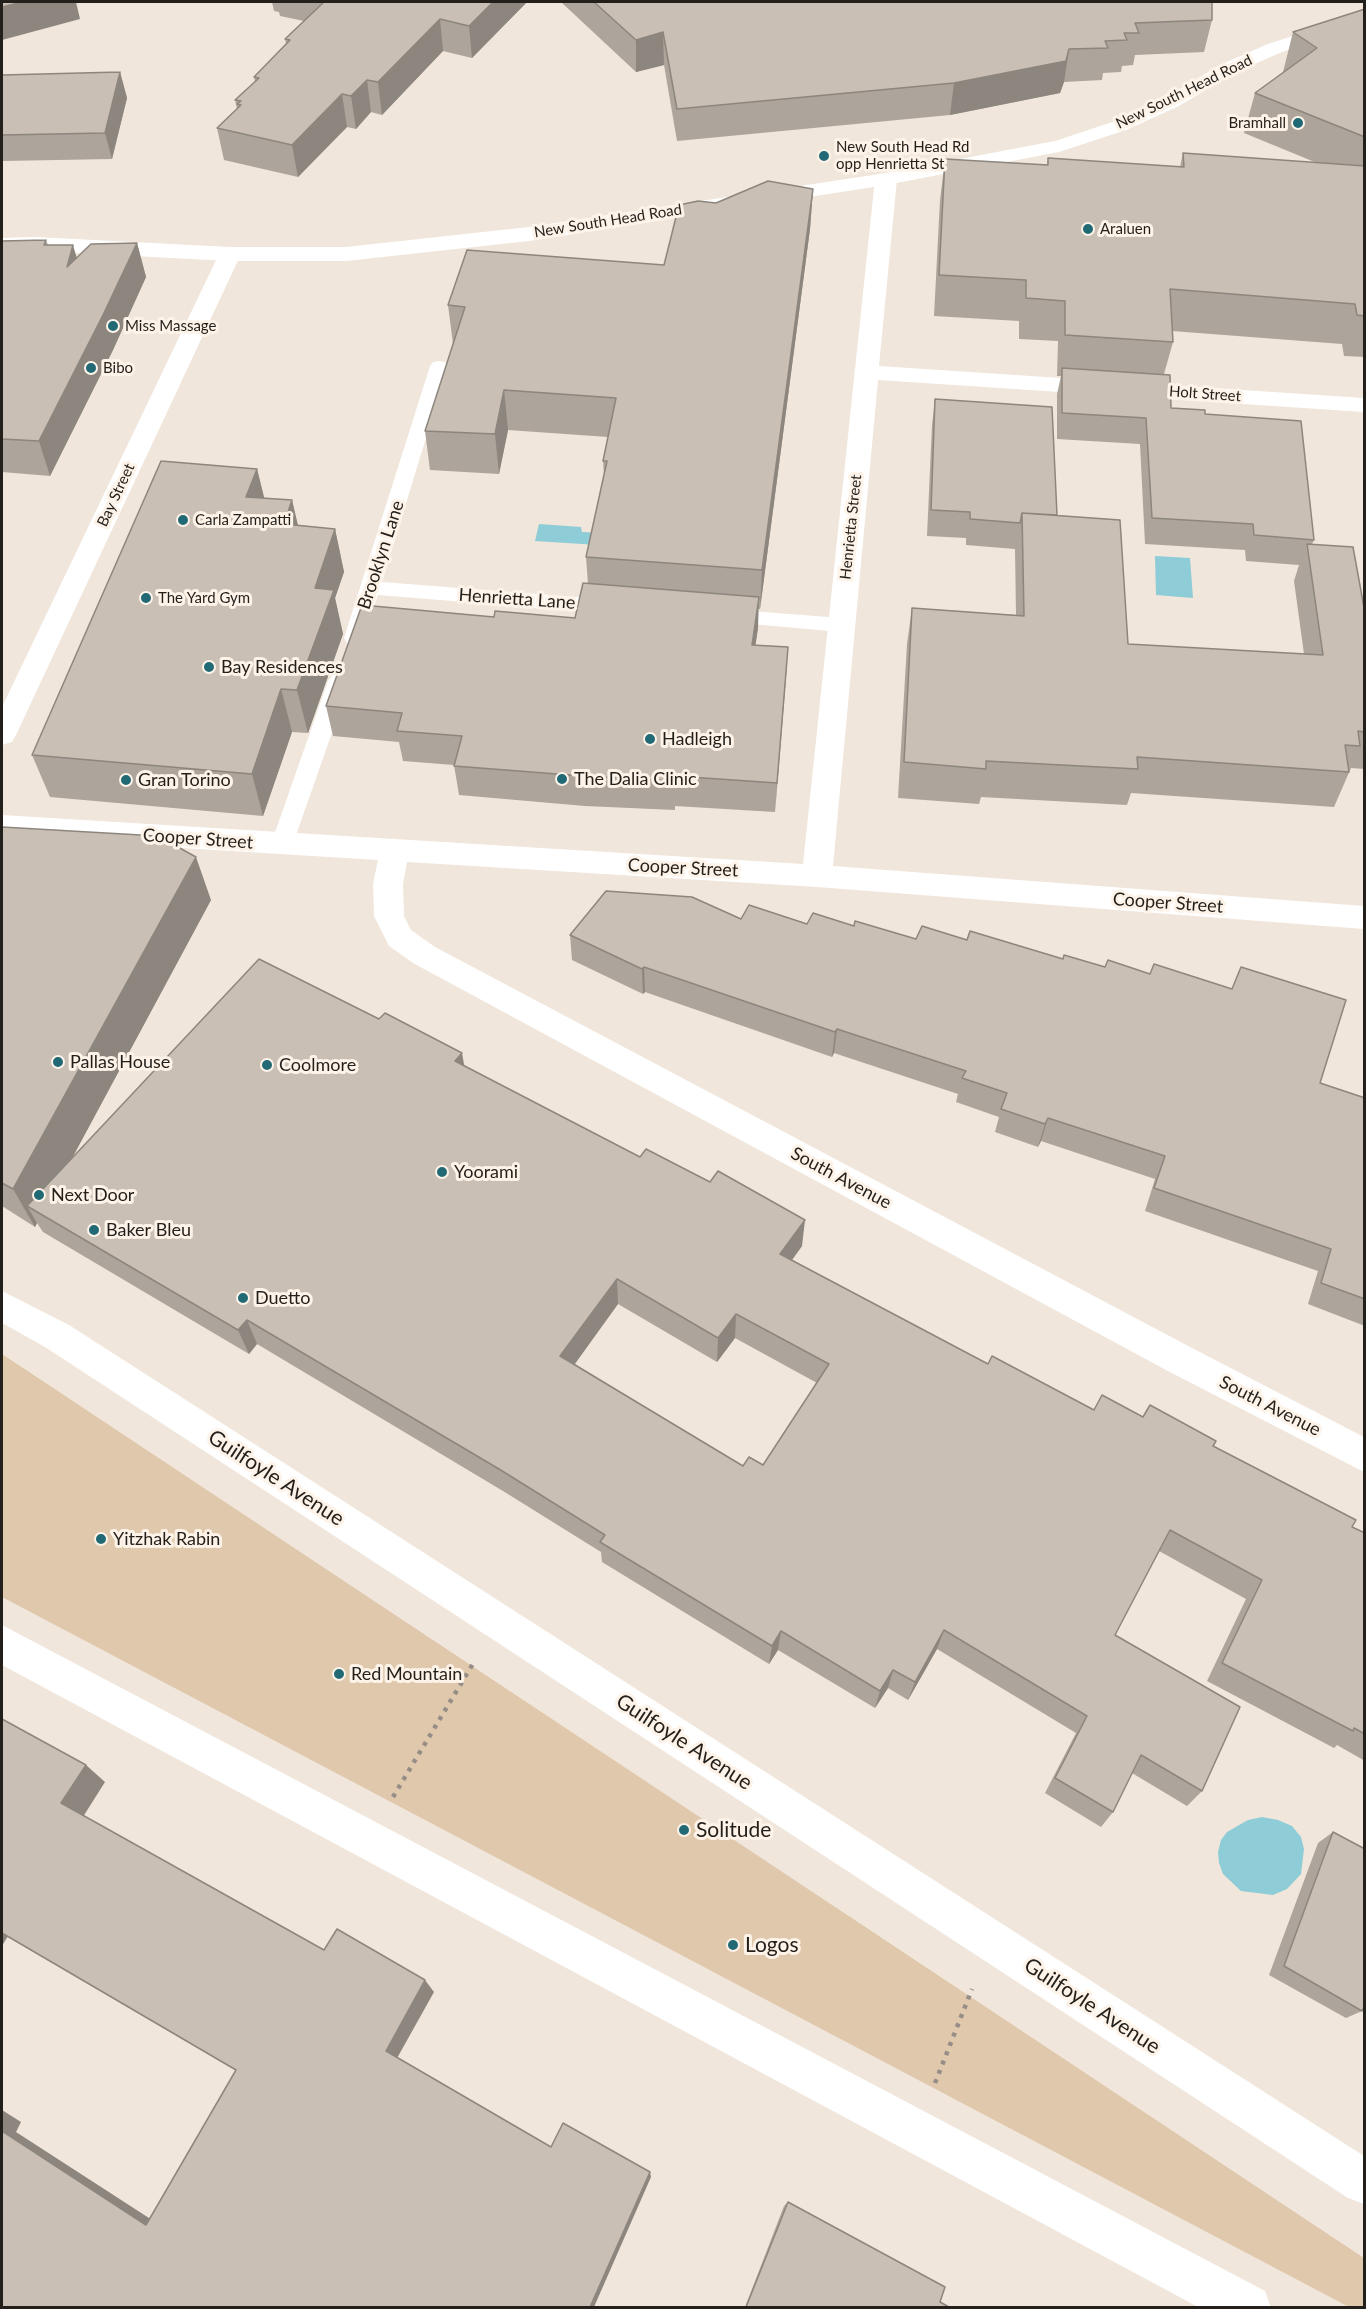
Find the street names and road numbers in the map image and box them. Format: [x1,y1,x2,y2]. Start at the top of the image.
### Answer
street label: New South Head Road [1113,51,1255,133]
street label: New South Head Road [533,200,683,242]
street label: Holt Street [1168,383,1242,405]
street label: Bay Street [93,460,139,530]
street label: Henrietta Street [837,474,865,580]
street label: Brooklyn Lane [353,498,409,612]
street label: Henrietta Lane [458,584,576,614]
street label: Cooper Street [142,824,254,854]
street label: Cooper Street [627,854,739,882]
street label: Cooper Street [1112,888,1224,918]
street label: South Avenue [787,1142,895,1214]
street label: South Avenue [1216,1371,1324,1441]
street label: Guilfoyle Avenue [203,1425,349,1531]
street label: Guilfoyle Avenue [611,1689,757,1795]
street label: Guilfoyle Avenue [1019,1953,1165,2059]

